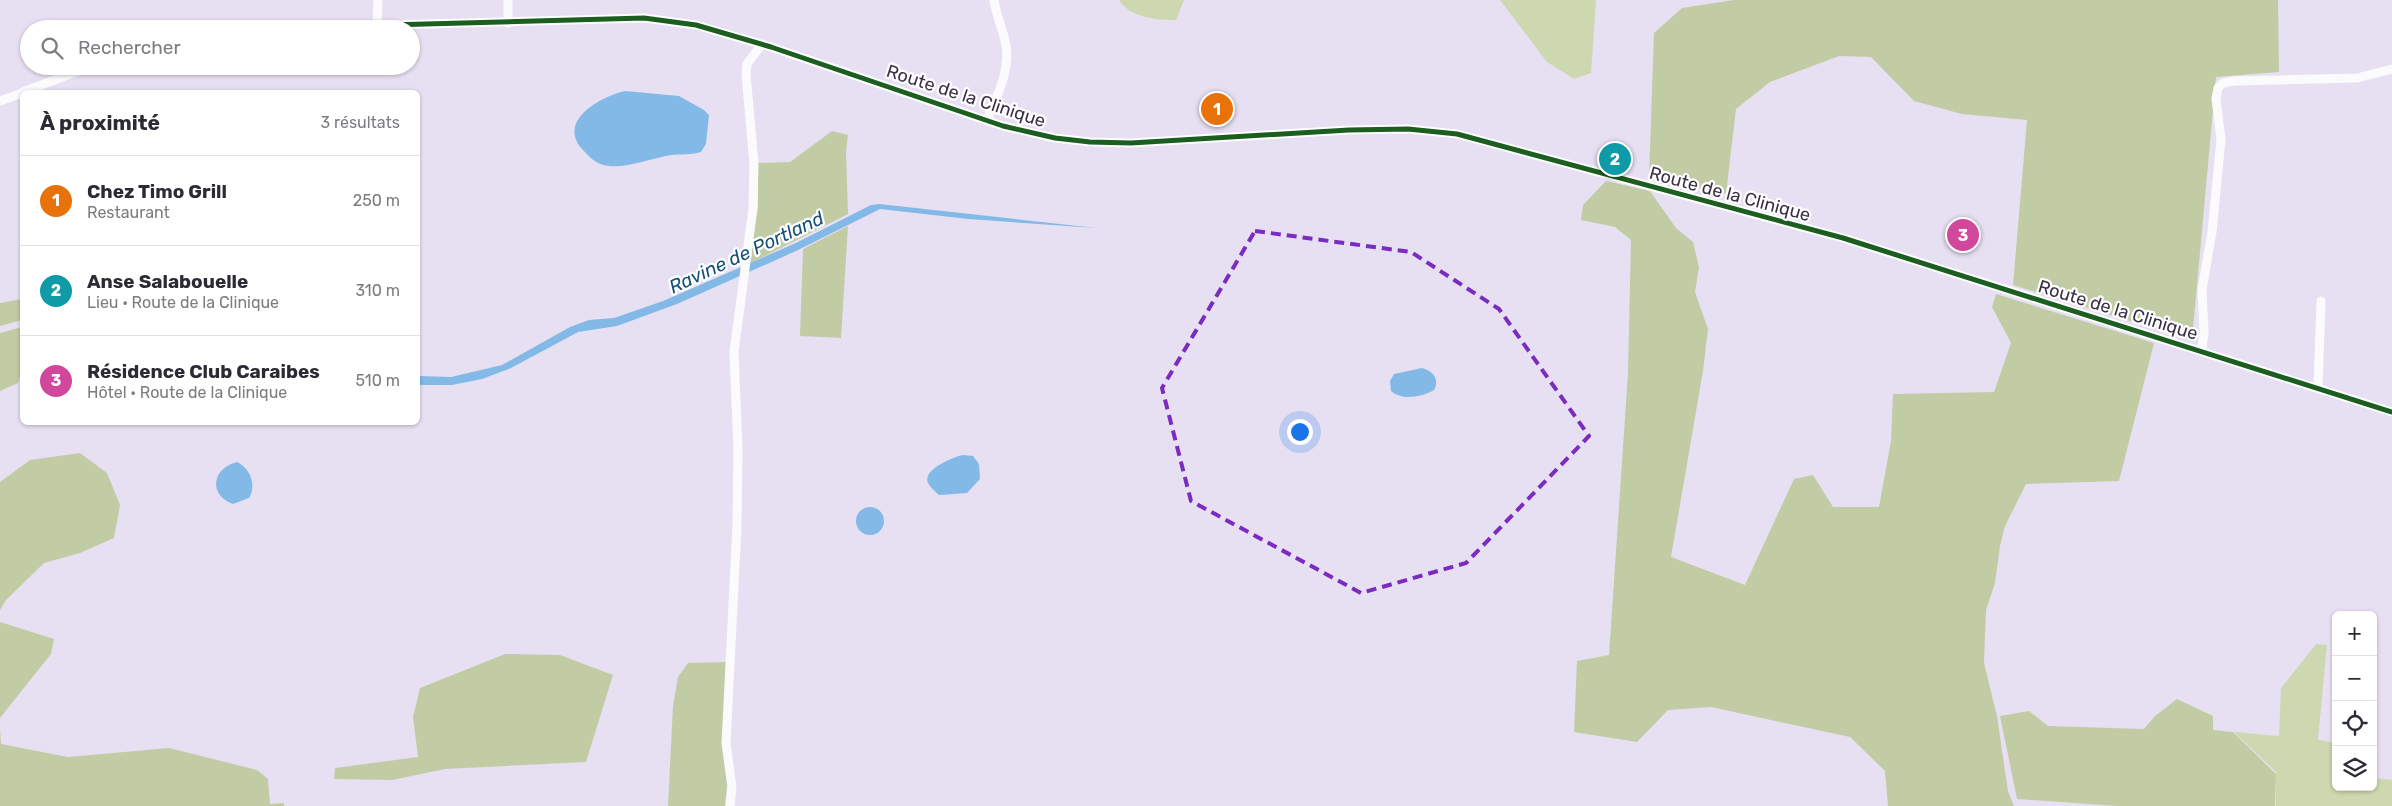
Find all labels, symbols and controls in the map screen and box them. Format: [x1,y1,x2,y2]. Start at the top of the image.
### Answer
search box [20,20,420,75]
icon: search [38,34,66,62]
text: Rechercher [78,36,181,59]
street label: Route de la Clinique [884,60,1048,132]
pin: 1 [1201,90,1233,128]
text: À proximité [40,110,160,135]
text: 3 résultats [320,113,400,132]
pin: 2 [1599,140,1631,178]
street label: Route de la Clinique [1647,162,1813,226]
text: Chez Timo Grill [87,180,227,203]
text: 1 [52,191,60,210]
text: 250 m [353,191,400,210]
text: Restaurant [87,203,170,222]
water label: Ravine de Portland [665,206,828,298]
pin: 3 [1947,216,1979,254]
text: Anse Salabouelle [87,270,248,293]
street label: Route de la Clinique [2035,275,2201,345]
text: 2 [51,281,61,300]
text: 310 m [356,281,400,300]
text: Lieu · Route de la Clinique [87,293,279,312]
text: Résidence Club Caraibes [87,360,320,383]
text: 3 [51,371,61,390]
text: 510 m [356,371,400,390]
text: Hôtel · Route de la Clinique [87,383,287,402]
your location [1287,419,1313,445]
map controls [2332,611,2377,791]
button: + [2332,611,2377,656]
button: − [2332,656,2377,701]
button: locate [2332,701,2377,746]
button: layers [2332,746,2377,791]

